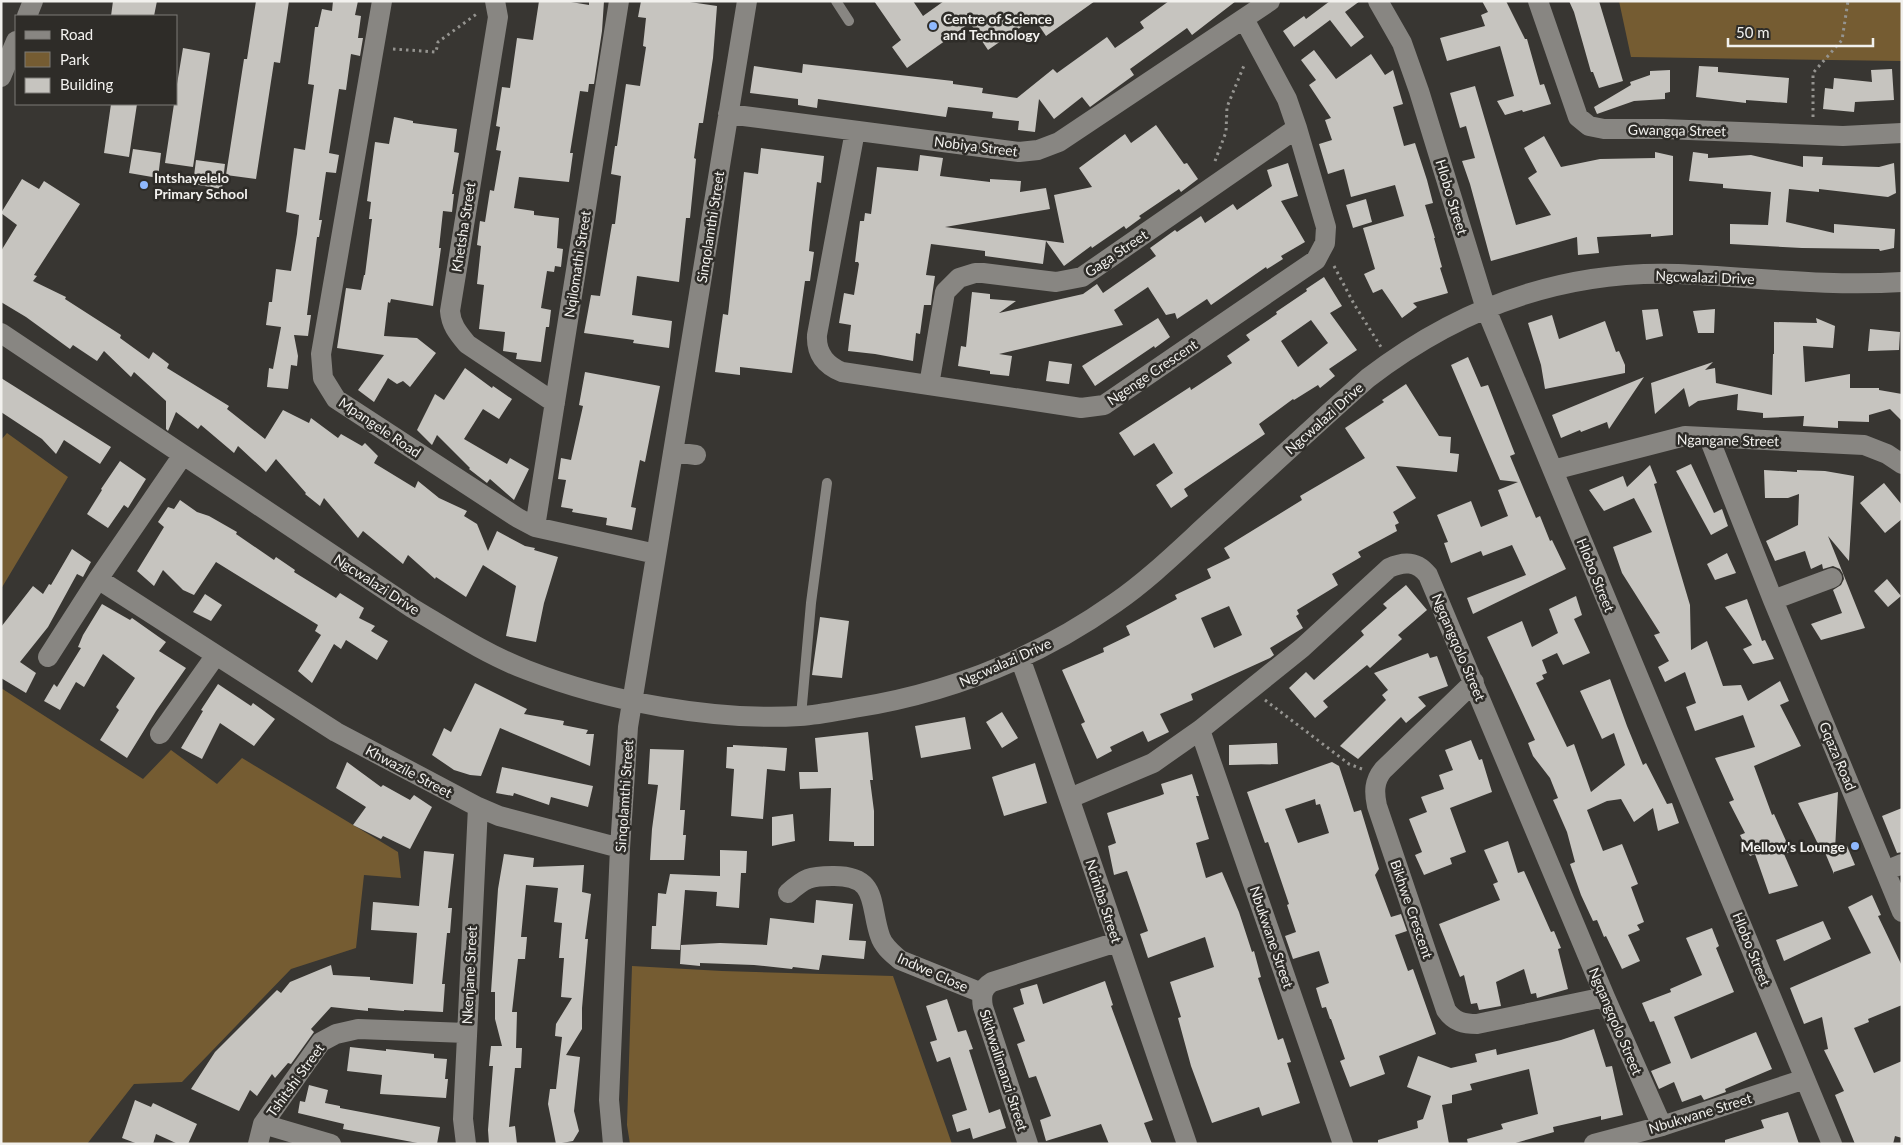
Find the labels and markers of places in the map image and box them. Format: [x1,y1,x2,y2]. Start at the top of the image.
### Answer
place label: Centre of Science and Technology [943,10,1052,43]
marker: Centre of Science and Technology [927,20,939,32]
place label: Intshayelelo Primary School [154,169,248,202]
marker: Intshayelelo Primary School [138,179,150,191]
place label: Mellow's Lounge [1741,838,1846,855]
marker: Mellow's Lounge [1849,840,1861,852]

